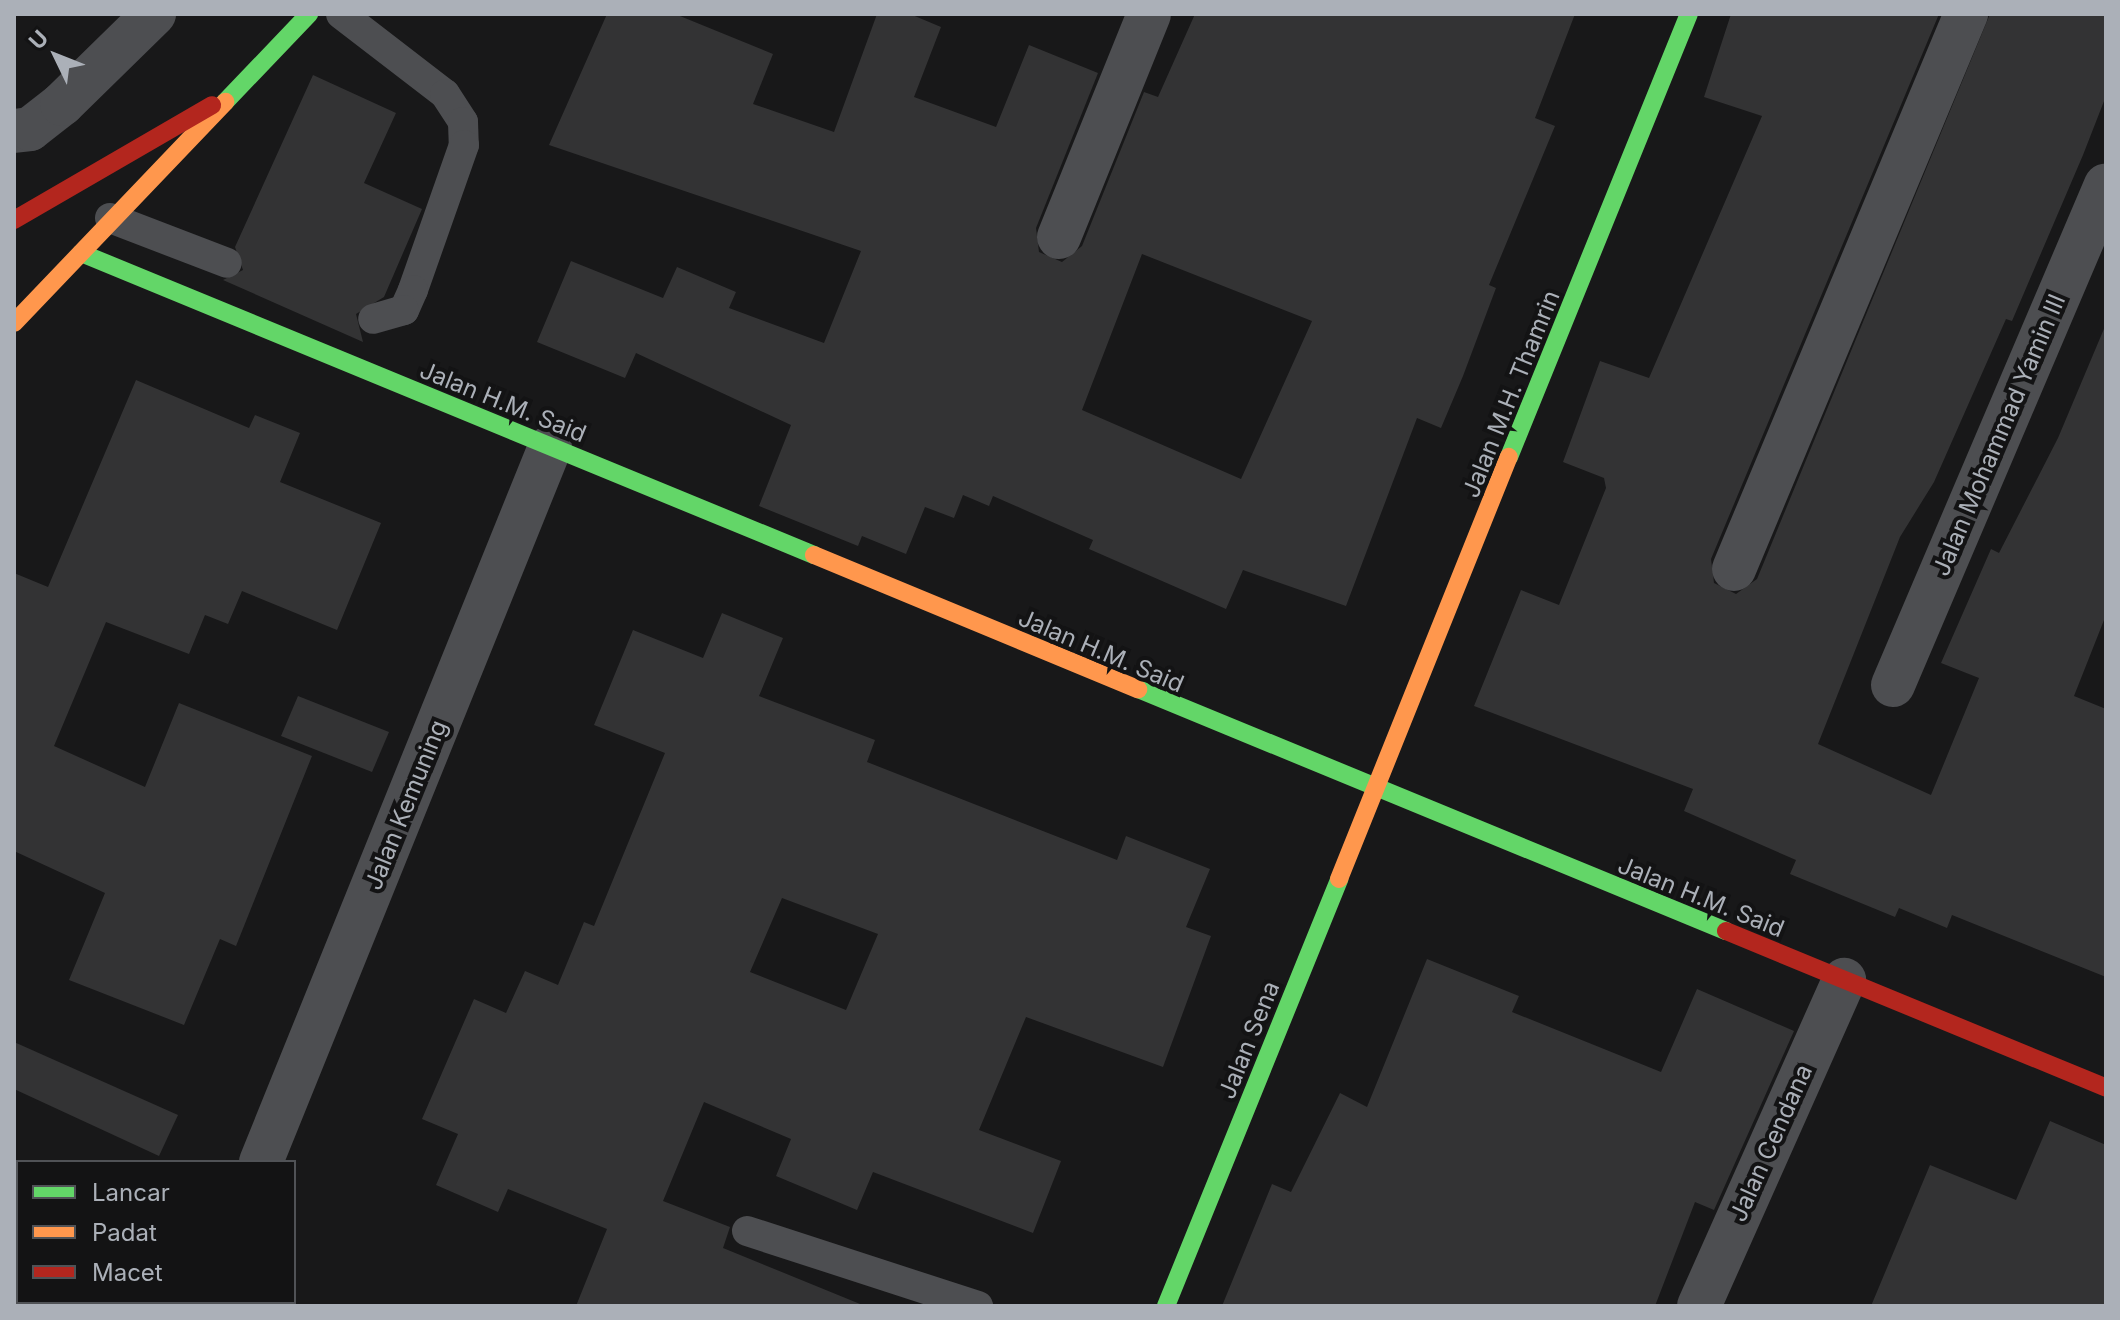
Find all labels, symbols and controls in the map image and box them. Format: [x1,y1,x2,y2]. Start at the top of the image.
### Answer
north arrow [16,16,96,96]
text: U [23,25,53,54]
street label: Jalan M.H. Thamrin [1456,286,1566,502]
street label: Jalan Mohammad Yamin III [1926,290,2072,580]
street label: Jalan H.M. Said [416,356,590,448]
street label: Jalan H.M. Said [1014,603,1188,699]
street label: Jalan Kemuning [359,716,453,894]
street label: Jalan H.M. Said [1614,851,1788,943]
street label: Jalan Sena [1212,977,1286,1103]
street label: Jalan Cendana [1723,1060,1819,1226]
legend [16,1160,296,1304]
text: Lancar [92,1178,170,1207]
text: Padat [92,1218,157,1247]
text: Macet [92,1258,163,1287]

